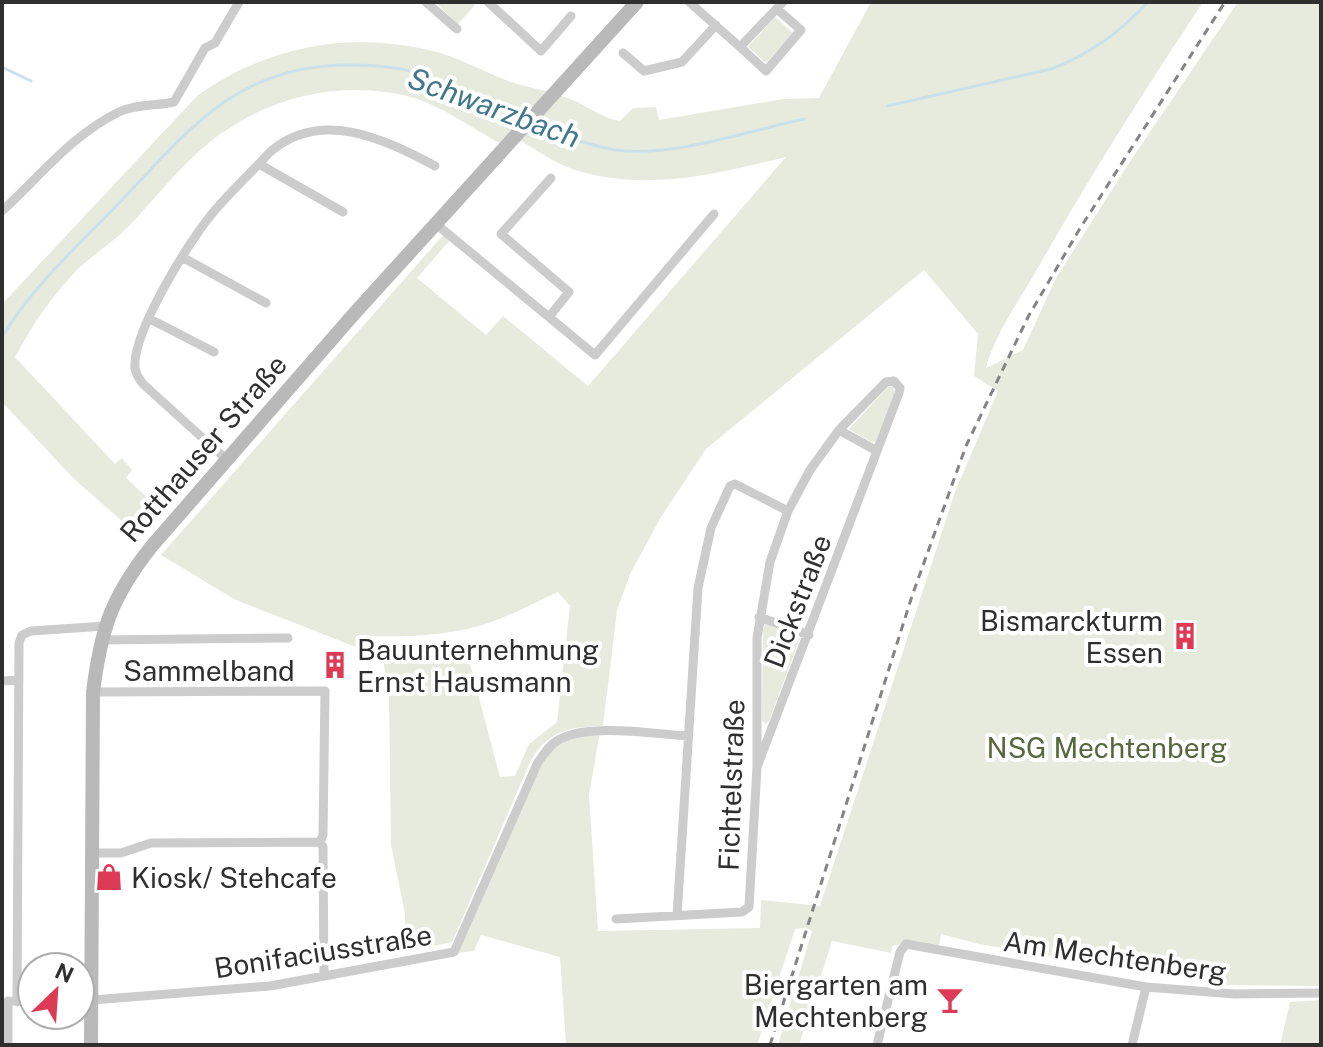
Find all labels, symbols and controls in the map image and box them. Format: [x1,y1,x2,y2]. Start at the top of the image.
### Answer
water label: Schwarzbach [403,59,585,155]
street label: Rotthauser Straße [113,348,293,548]
street label: Dickstraße [757,530,837,672]
place label: Bismarckturm Essen [980,604,1163,669]
building icon: Bismarckturm Essen [1170,621,1200,651]
place label: Bauunternehmung Ernst Hausmann [357,633,599,698]
building icon: Bauunternehmung Ernst Hausmann [320,650,350,680]
street label: Sammelband [123,654,295,687]
street label: Fichtelstraße [712,699,750,871]
park label: NSG Mechtenberg [987,731,1227,764]
place label: Kiosk/ Stehcafe [131,861,337,894]
shop icon: Kiosk/ Stehcafe [94,862,124,892]
street label: Bonifaciusstraße [212,918,434,984]
street label: Am Mechtenberg [1001,924,1229,988]
north arrow [16,951,96,1031]
text: N [51,957,78,988]
place label: Biergarten am Mechtenberg [744,968,928,1033]
bar icon: Biergarten am Mechtenberg [935,985,965,1015]

